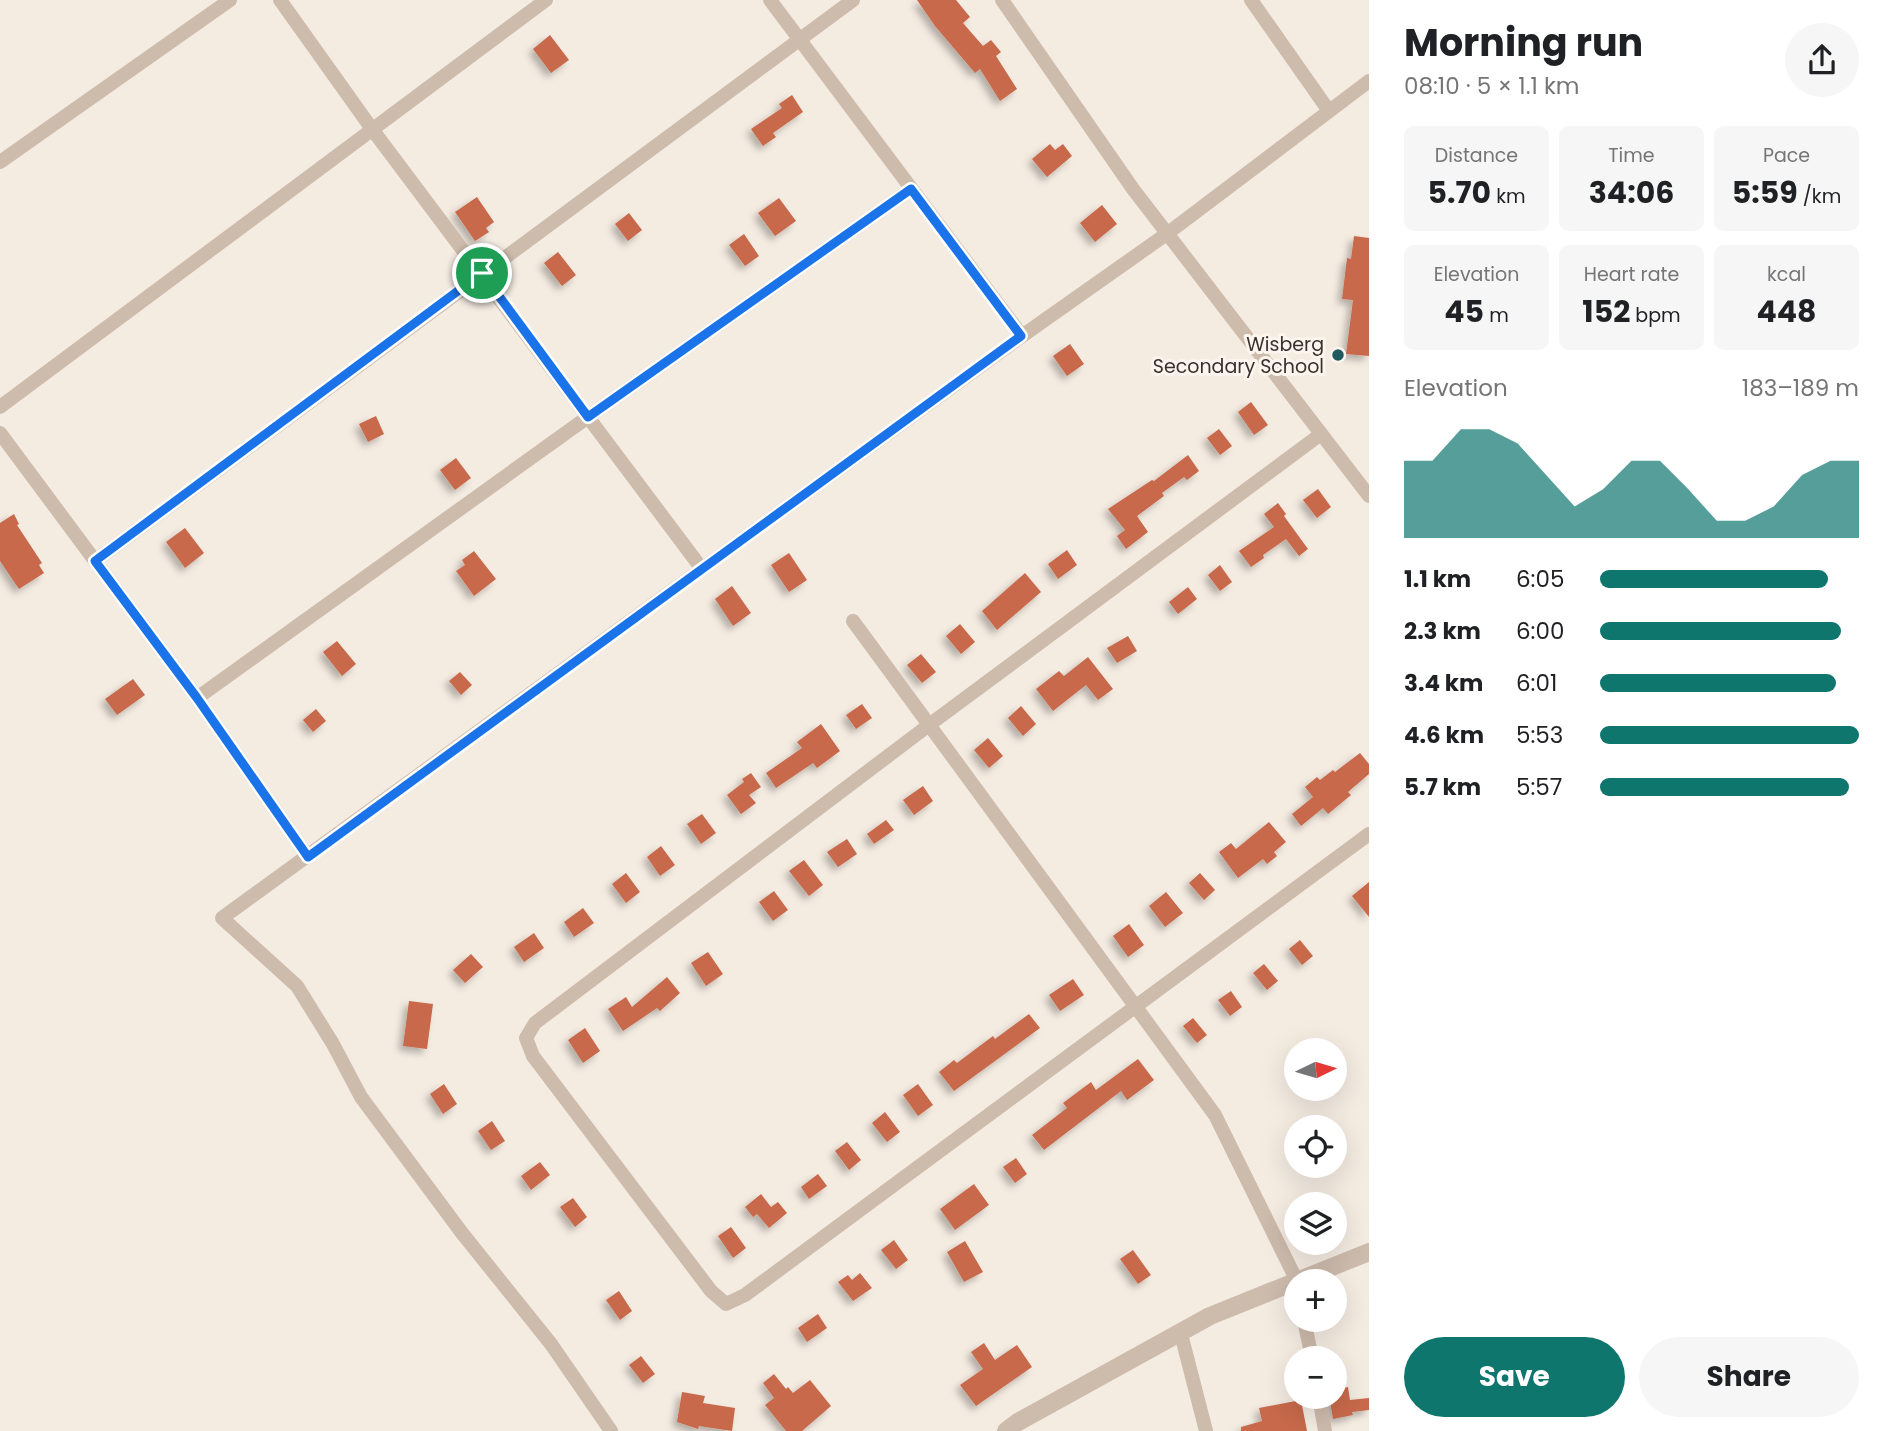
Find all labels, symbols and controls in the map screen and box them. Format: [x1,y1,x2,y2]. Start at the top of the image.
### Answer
text: Morning run [1404,16,1643,69]
button: share [1785,23,1859,97]
text: 08:10 · 5 × 1.1 km [1404,70,1580,102]
text: Distance [1435,142,1518,169]
text: Time [1608,142,1655,169]
text: Pace [1763,142,1810,169]
text: 5.70 [1427,171,1491,214]
text: 34:06 [1589,171,1674,214]
text: 5:59 [1732,171,1798,214]
text: km [1491,183,1526,210]
text: /km [1798,183,1841,210]
pin [452,243,512,303]
icon: arrive [463,254,501,292]
text: Elevation [1434,261,1519,288]
text: Heart rate [1584,261,1679,288]
text: kcal [1767,261,1806,288]
text: 45 [1444,290,1484,333]
text: 152 [1582,290,1630,333]
text: 448 [1756,290,1817,333]
text: m [1484,302,1509,329]
text: bpm [1630,302,1681,329]
place label: Wisberg Secondary School [1153,331,1324,380]
marker: Wisberg Secondary School [1330,347,1346,363]
text: Elevation [1404,372,1508,404]
text: 183–189 m [1742,372,1859,404]
text: 1.1 km [1404,563,1471,595]
text: 6:05 [1516,563,1564,595]
text: 2.3 km [1404,615,1481,647]
text: 6:00 [1516,615,1564,647]
text: 3.4 km [1404,667,1483,699]
text: 6:01 [1516,667,1557,699]
text: 4.6 km [1404,719,1484,751]
text: 5:53 [1516,719,1563,751]
text: 5.7 km [1404,771,1481,803]
text: 5:57 [1516,771,1562,803]
north arrow [1284,1038,1348,1101]
map controls [1284,1038,1347,1409]
button: locate [1284,1115,1347,1178]
button: layers [1284,1192,1347,1255]
button: + [1284,1269,1347,1332]
button: Save [1404,1337,1625,1417]
button: Share [1639,1337,1859,1417]
button: − [1284,1346,1347,1409]

